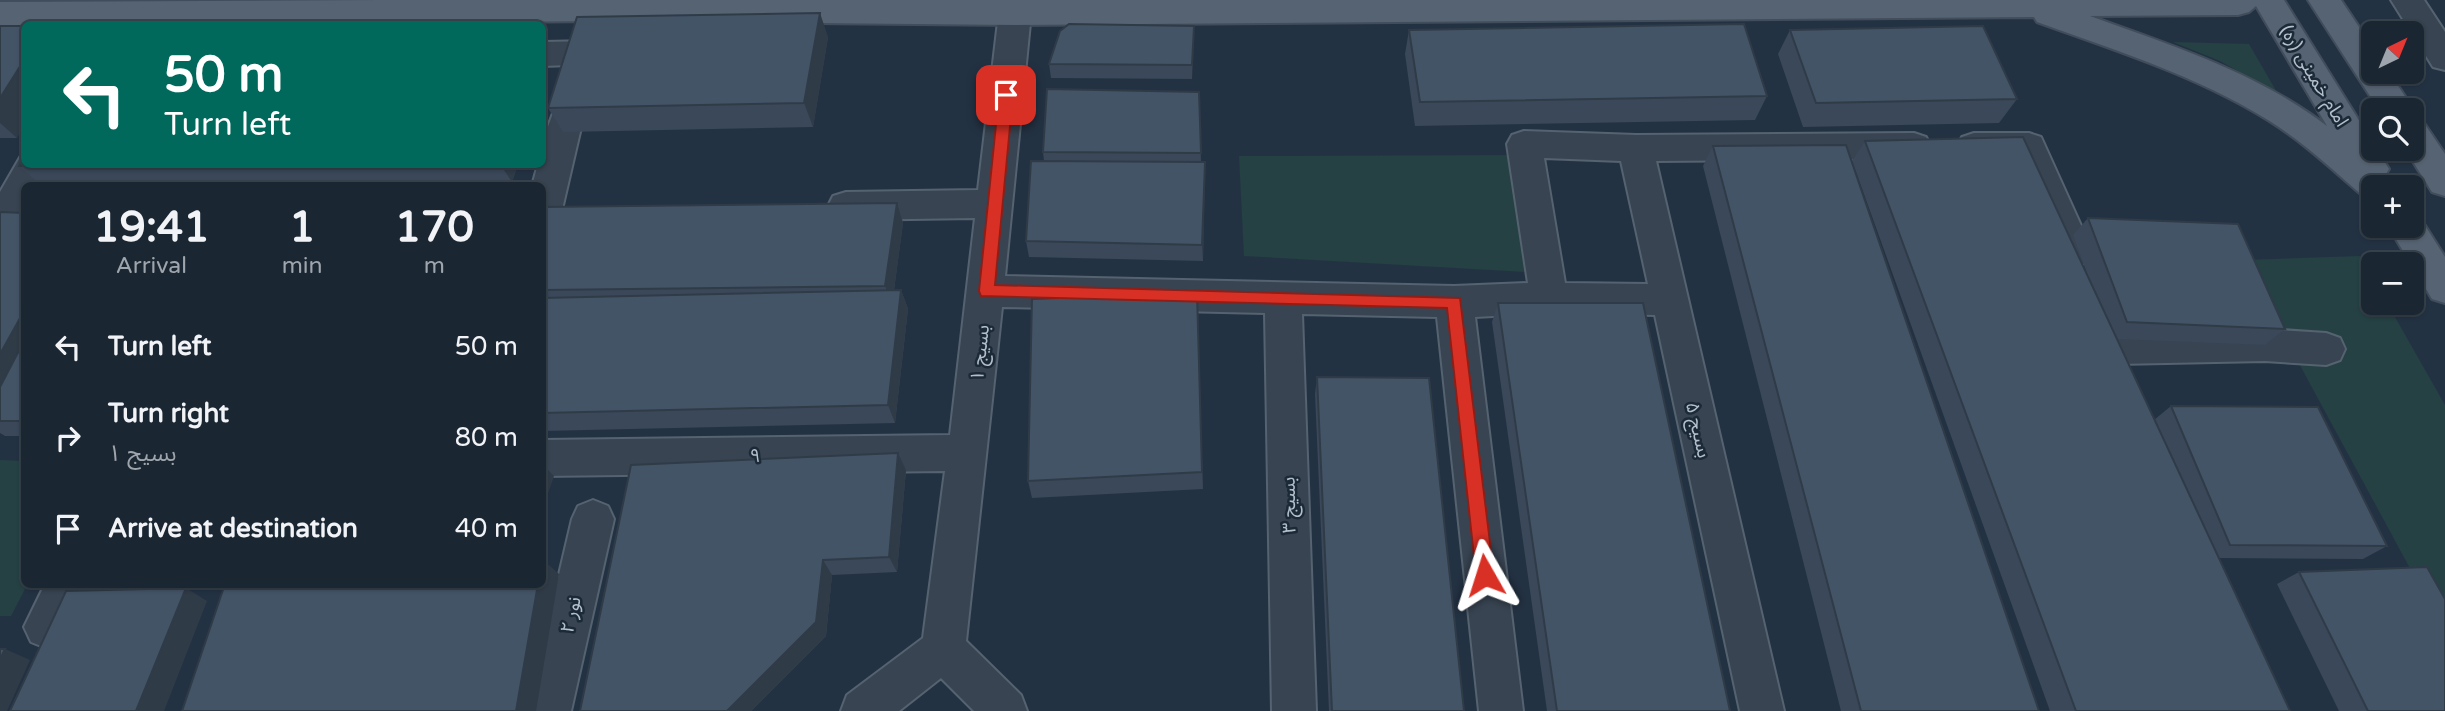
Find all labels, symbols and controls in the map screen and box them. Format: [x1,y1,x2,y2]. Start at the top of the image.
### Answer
street label: امام خمینی (ره) [2272,21,2353,132]
north arrow [2361,21,2424,84]
map controls [2361,21,2424,315]
text: 50 m [164,46,283,105]
icon: left [49,49,140,140]
pin [976,65,1036,125]
icon: arrive [987,76,1025,114]
button: search [2361,98,2424,161]
text: Turn left [164,106,291,144]
button: + [2361,175,2424,238]
text: 19:41 [93,202,210,253]
text: 1 [289,202,315,253]
text: 170 [395,202,474,253]
text: Arrival [116,252,187,280]
text: min [282,252,323,280]
text: m [424,252,445,280]
button: − [2361,252,2424,315]
street label: بسیج ۱ [966,324,997,383]
icon: left [49,328,87,366]
text: Turn left [108,331,211,362]
text: 50 m [455,331,518,362]
text: Turn right [108,398,229,429]
street label: بسیج ۵ [1678,400,1715,461]
icon: right [49,419,87,457]
text: 80 m [455,422,518,453]
text: بسیج ۱ [108,440,176,468]
street label: ۹ [749,445,761,467]
street label: بسیج ۳ [1278,477,1303,533]
icon: arrive [49,510,87,548]
text: Arrive at destination [108,513,358,544]
text: 40 m [455,513,518,544]
position arrow [1448,538,1522,612]
street label: نور ۲ [556,595,586,635]

